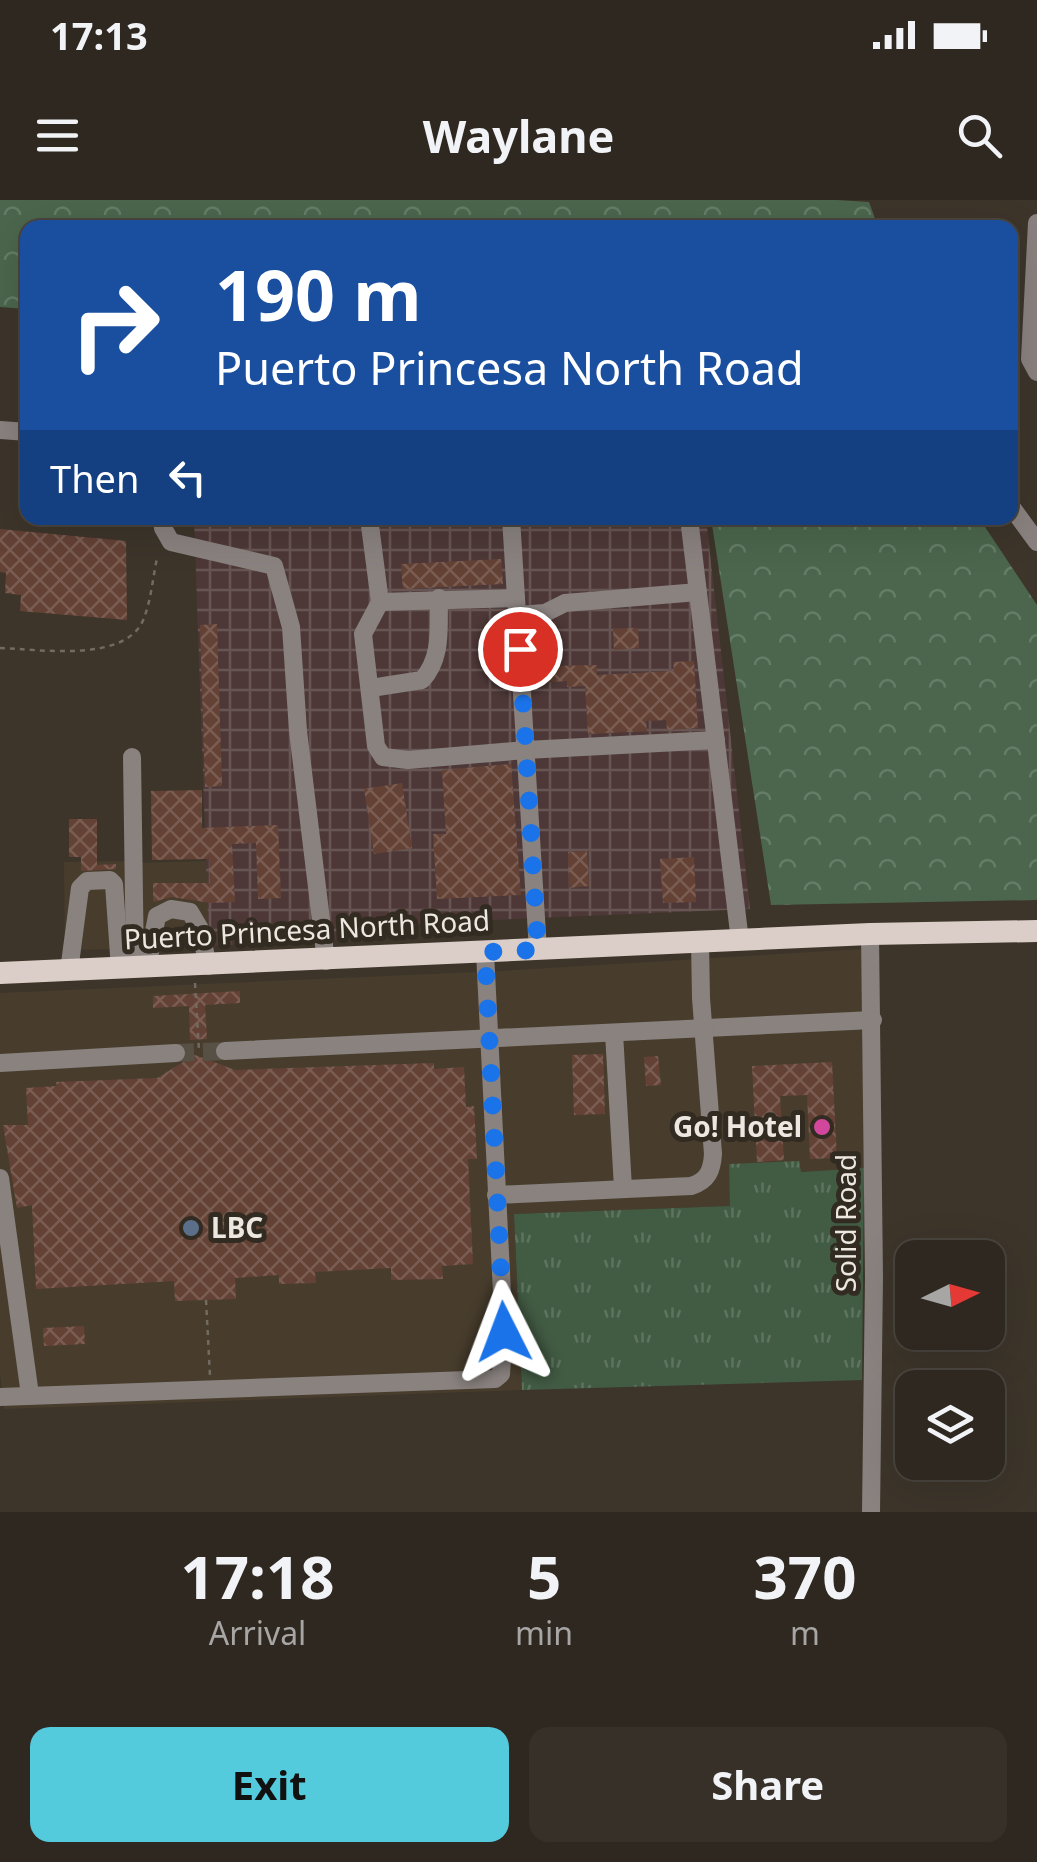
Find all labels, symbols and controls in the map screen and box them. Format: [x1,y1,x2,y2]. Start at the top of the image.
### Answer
text: 17:13 [50,9,148,61]
text: Waylane [423,105,614,166]
icon: menu [30,108,85,163]
icon: search [952,108,1007,163]
text: 190 m [215,246,422,342]
icon: right [50,260,180,390]
text: Puerto Princesa North Road [215,337,804,398]
icon: left [160,450,215,505]
text: Then [50,452,140,504]
pin [478,607,563,692]
icon: arrive [493,622,548,677]
street label: Puerto Princesa North Road [123,900,491,958]
place label: Go! Hotel [673,1107,802,1145]
marker: Go! Hotel [811,1116,833,1138]
street label: Solid Road [826,1154,864,1292]
place label: LBC [211,1208,263,1246]
marker: LBC [180,1217,202,1239]
north arrow [895,1240,1005,1350]
map controls [895,1240,1005,1480]
position arrow [452,1280,556,1384]
button: layers [895,1370,1005,1480]
text: 17:18 [180,1535,335,1617]
text: 5 [527,1535,561,1617]
text: 370 [754,1535,857,1617]
text: Arrival [209,1611,306,1654]
text: min [515,1611,573,1654]
text: m [790,1611,820,1654]
button: Exit [30,1727,509,1842]
button: Share [529,1727,1007,1842]

